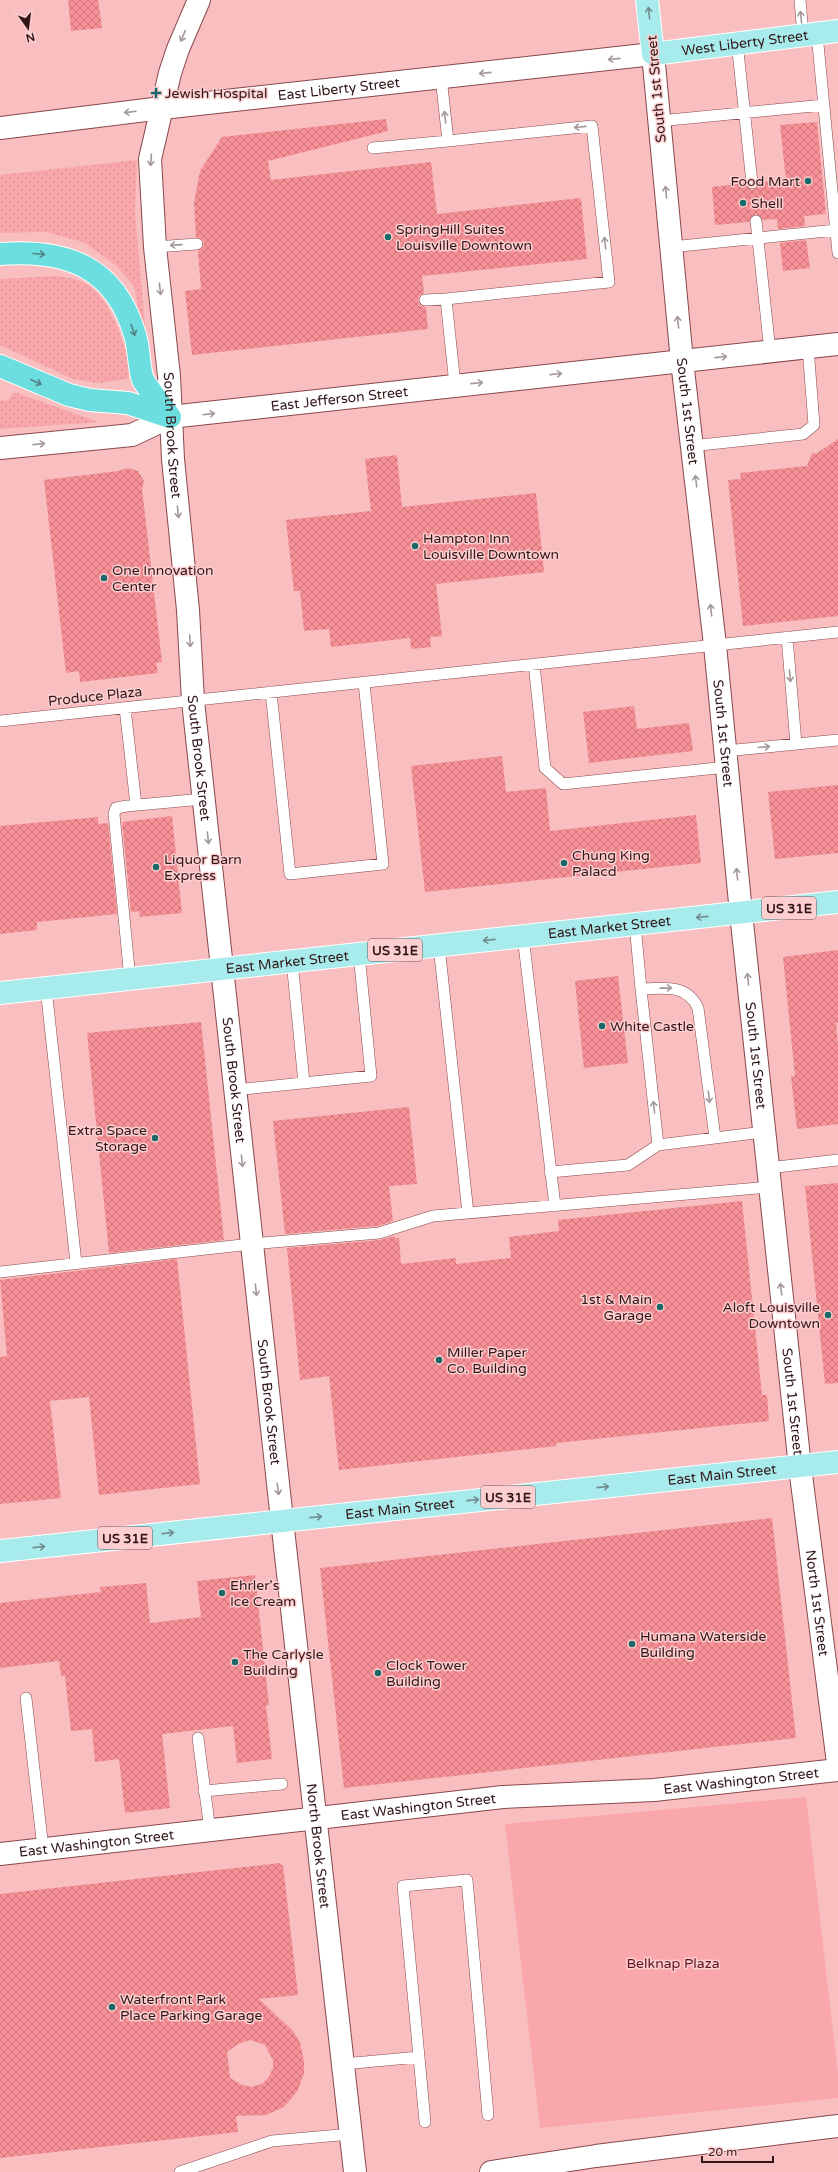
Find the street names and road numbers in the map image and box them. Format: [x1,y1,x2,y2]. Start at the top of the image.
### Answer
street label: West Liberty Street [681,27,810,59]
street label: South 1st Street [643,34,670,143]
street label: East Liberty Street [277,74,401,104]
street label: South 1st Street [673,357,702,466]
street label: South Brook Street [160,372,185,500]
street label: East Jefferson Street [270,383,410,415]
street label: South 1st Street [709,679,737,788]
street label: Produce Plaza [47,683,143,710]
street label: South Brook Street [184,695,214,822]
road number: US 31E [762,897,816,919]
street label: East Market Street [547,912,673,942]
road number: US 31E [368,939,422,961]
street label: East Market Street [225,947,350,977]
street label: South 1st Street [742,1001,770,1111]
street label: South Brook Street [218,1016,249,1144]
street label: South Brook Street [253,1338,284,1467]
street label: South 1st Street [778,1347,807,1457]
street label: East Main Street [667,1461,778,1489]
road number: US 31E [481,1486,535,1508]
street label: East Main Street [344,1495,456,1523]
road number: US 31E [98,1527,152,1549]
street label: North 1st Street [802,1549,832,1658]
street label: East Washington Street [663,1764,820,1798]
street label: North Brook Street [303,1783,334,1910]
street label: East Washington Street [340,1790,497,1824]
street label: East Washington Street [18,1826,176,1861]

